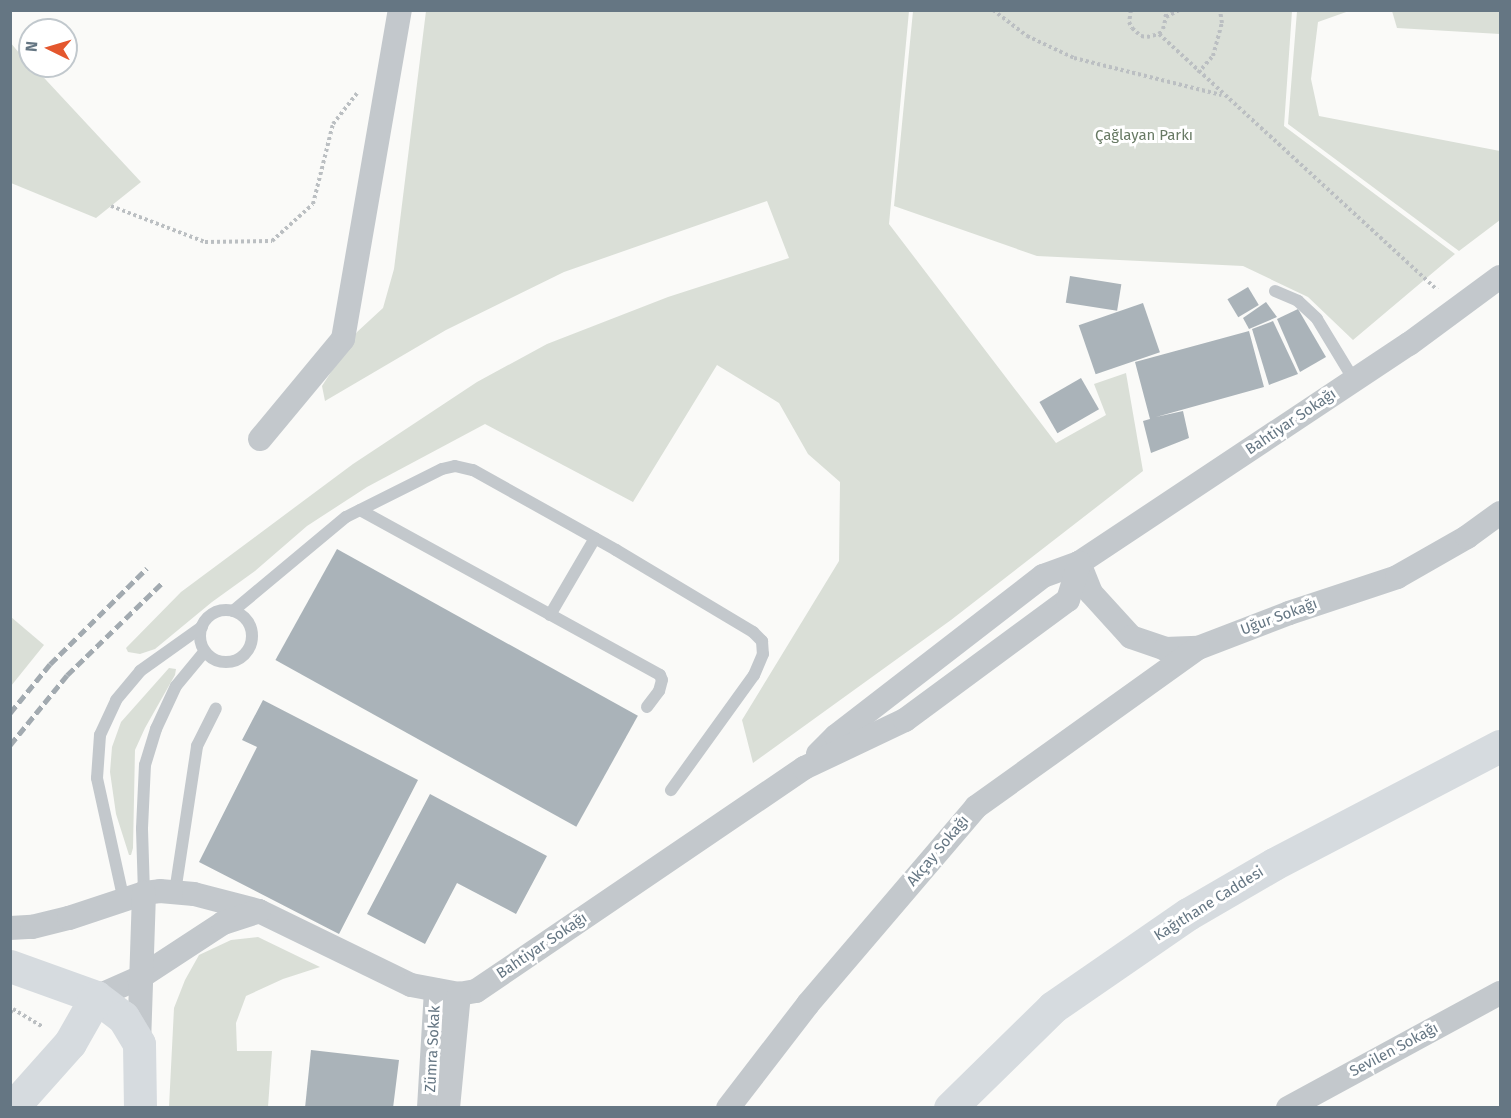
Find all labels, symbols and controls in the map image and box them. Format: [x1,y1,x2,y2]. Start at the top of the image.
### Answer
north arrow [18,18,78,78]
text: N [22,40,41,53]
park label: Çağlayan Parkı [1095,127,1193,145]
street label: Bahtiyar Sokağı [1242,385,1340,459]
street label: Uğur Sokağı [1238,595,1320,639]
street label: Akçay Sokağı [903,812,973,890]
street label: Kağıthane Caddesi [1151,863,1267,945]
street label: Bahtiyar Sokağı [493,909,591,983]
street label: Zümra Sokak [422,1005,444,1093]
street label: Sevilen Sokağı [1347,1019,1441,1081]

